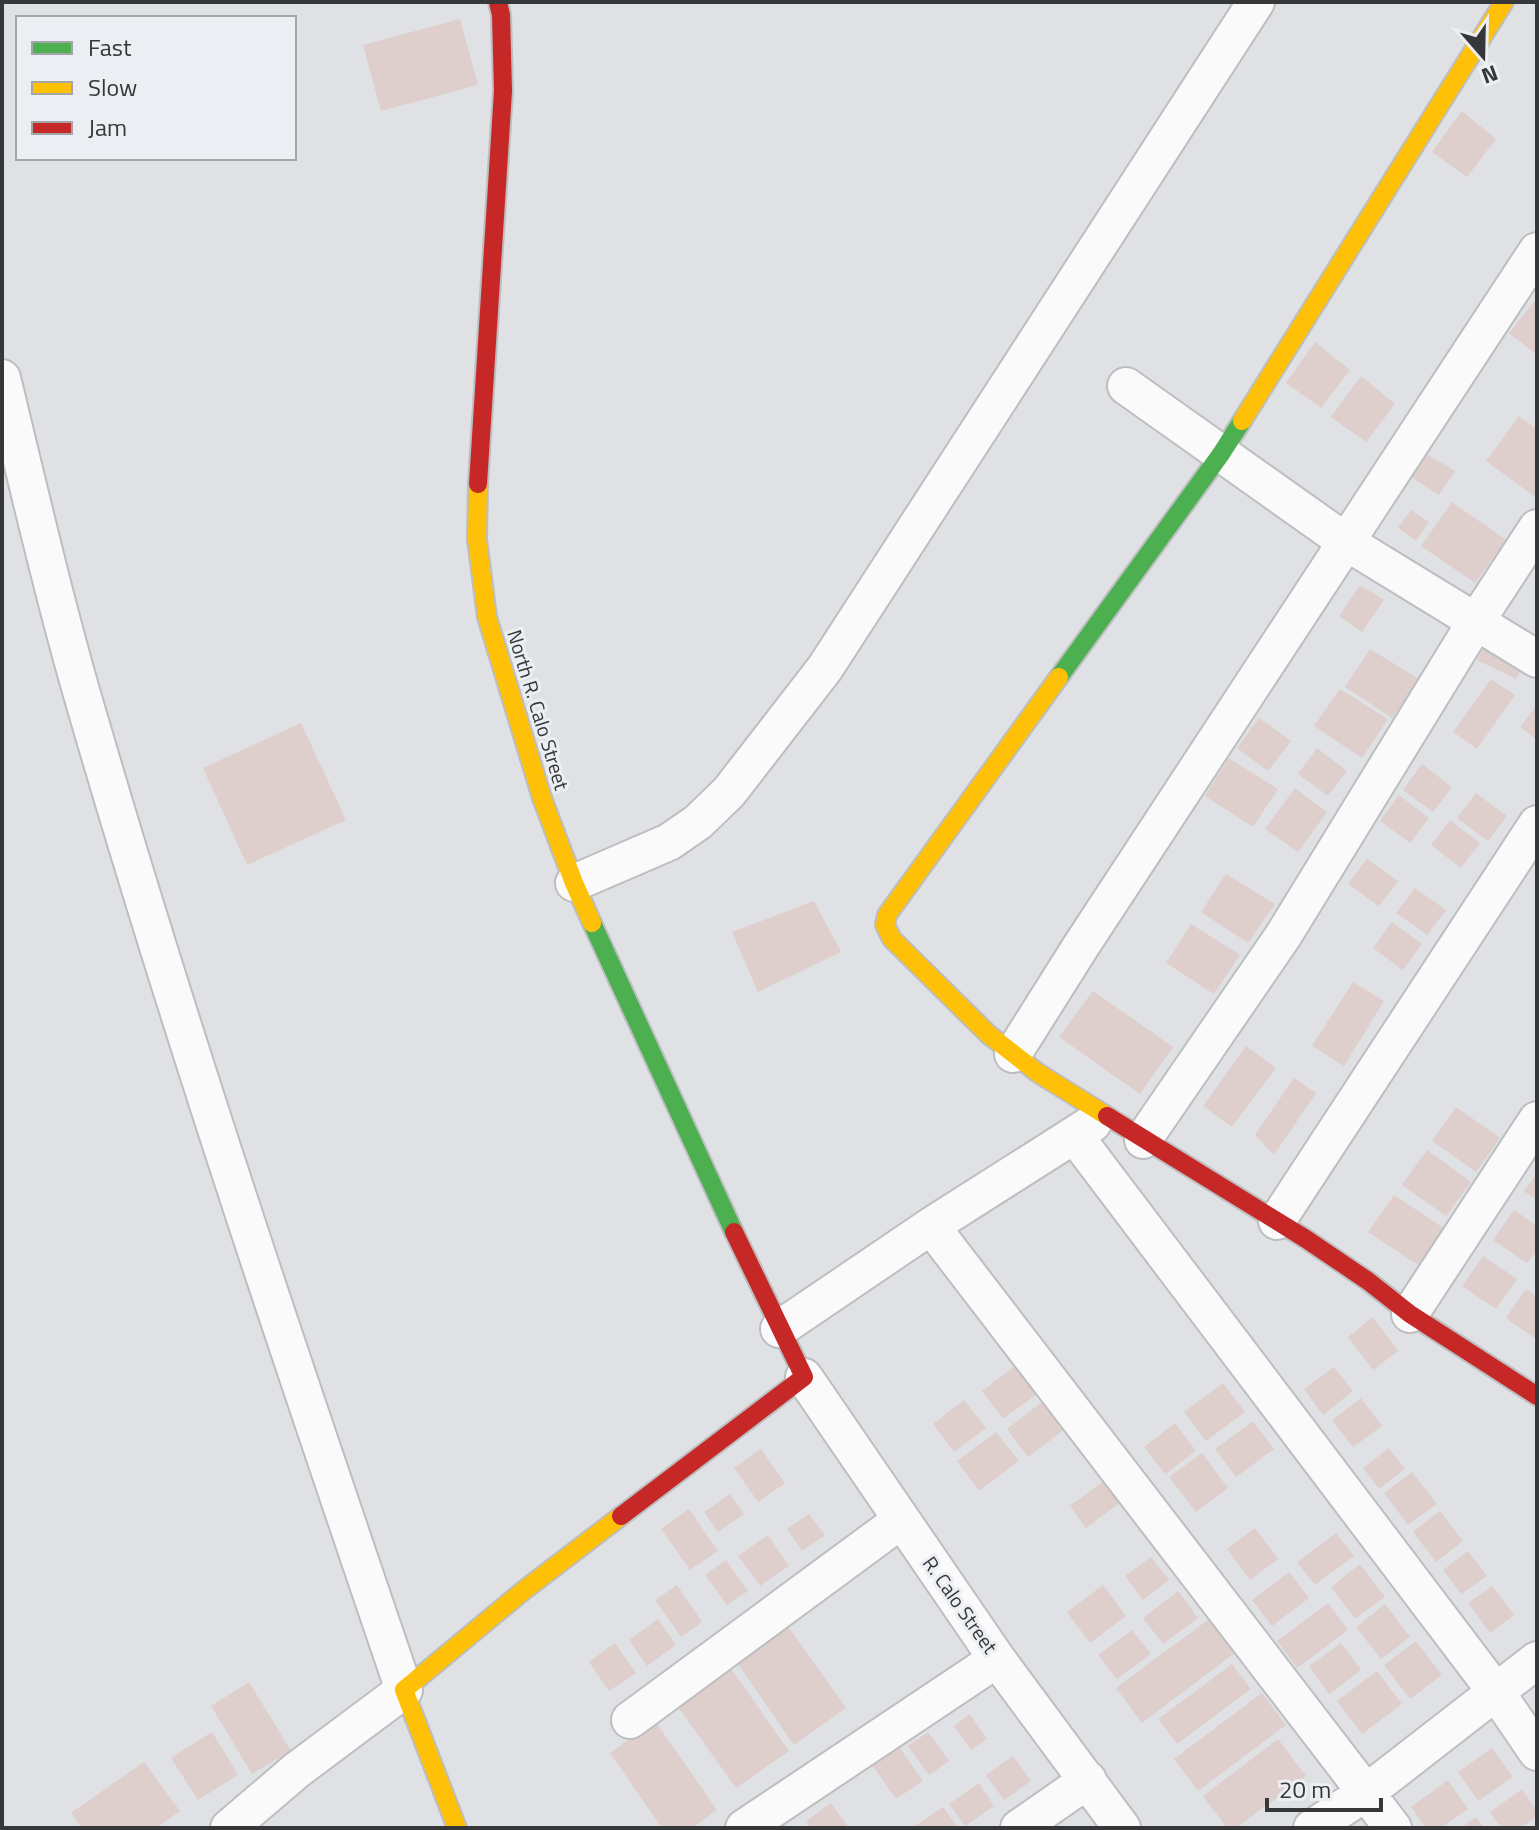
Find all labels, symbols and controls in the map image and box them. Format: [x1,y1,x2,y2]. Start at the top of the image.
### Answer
legend [16,16,296,160]
north arrow [1443,16,1523,96]
text: Fast [88,29,132,65]
text: N [1477,56,1503,93]
text: Slow [88,69,137,105]
text: Jam [88,109,127,145]
street label: North R. Calo Street [499,626,578,794]
street label: R. Calo Street [915,1550,1006,1660]
scale bar [1267,1762,1381,1812]
text: 20 m [1279,1771,1331,1807]

